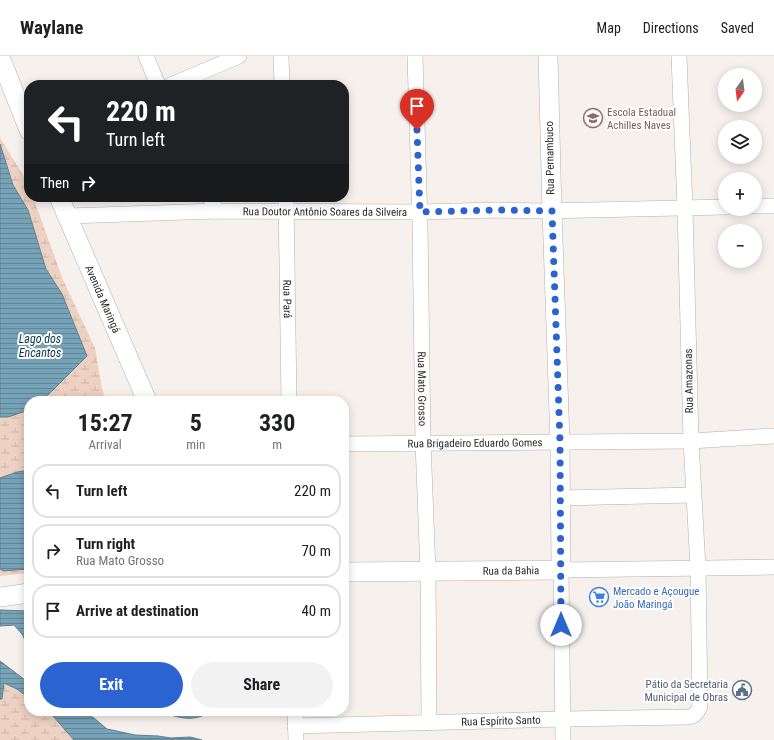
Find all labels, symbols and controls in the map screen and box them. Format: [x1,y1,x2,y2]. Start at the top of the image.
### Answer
text: Waylane [20,16,83,39]
text: Map [597,20,621,36]
text: Directions [643,20,699,36]
text: Saved [721,20,754,36]
north arrow [718,68,762,112]
map controls [718,68,762,268]
pin [400,89,434,130]
text: 220 m [106,95,176,128]
icon: arrive [406,95,428,117]
icon: left [40,96,92,148]
place label: Escola Estadual Achilles Naves [607,106,676,132]
school or university icon: Escola Estadual Achilles Naves [582,107,604,129]
button: layers [718,120,762,164]
street label: Rua Pernambuco [543,121,557,195]
text: Turn left [106,129,165,150]
icon: right [77,172,99,194]
button: + [718,172,762,216]
text: Then [40,174,69,192]
street label: Rua Doutor Antônio Soares da Silveira [243,205,407,218]
button: − [718,224,762,268]
street label: Avenida Maringá [83,263,123,335]
street label: Rua Pará [281,280,294,318]
water label: Lago dos Encantos [19,332,61,360]
street label: Rua Amazonas [682,349,696,413]
street label: Rua Mato Grosso [415,351,429,427]
text: 15:27 [78,409,133,437]
text: 5 [190,409,202,437]
text: 330 [259,409,295,437]
street label: Rua Brigadeiro Eduardo Gomes [408,436,542,450]
text: Arrival [89,437,122,452]
text: min [186,437,205,452]
text: m [272,437,282,452]
icon: left [42,480,64,502]
text: Turn left [76,482,127,500]
text: 220 m [294,482,331,500]
text: Turn right [76,535,135,553]
icon: right [42,540,64,562]
text: 70 m [301,542,331,560]
text: Rua Mato Grosso [76,553,164,568]
street label: Rua da Bahia [483,564,539,577]
place label: Mercado e Açougue João Maringá [613,585,699,611]
supermarket icon: Mercado e Açougue João Maringá [588,586,610,608]
icon: arrive [42,600,64,622]
text: Arrive at destination [76,602,199,620]
text: 40 m [301,602,331,620]
position arrow [540,604,582,646]
button: Exit [40,662,183,708]
button: Share [191,662,333,708]
place label: Pátio da Secretaria Municipal de Obras [645,678,728,704]
public building icon: Pátio da Secretaria Municipal de Obras [731,679,753,701]
street label: Rua Espírito Santo [461,713,541,728]

